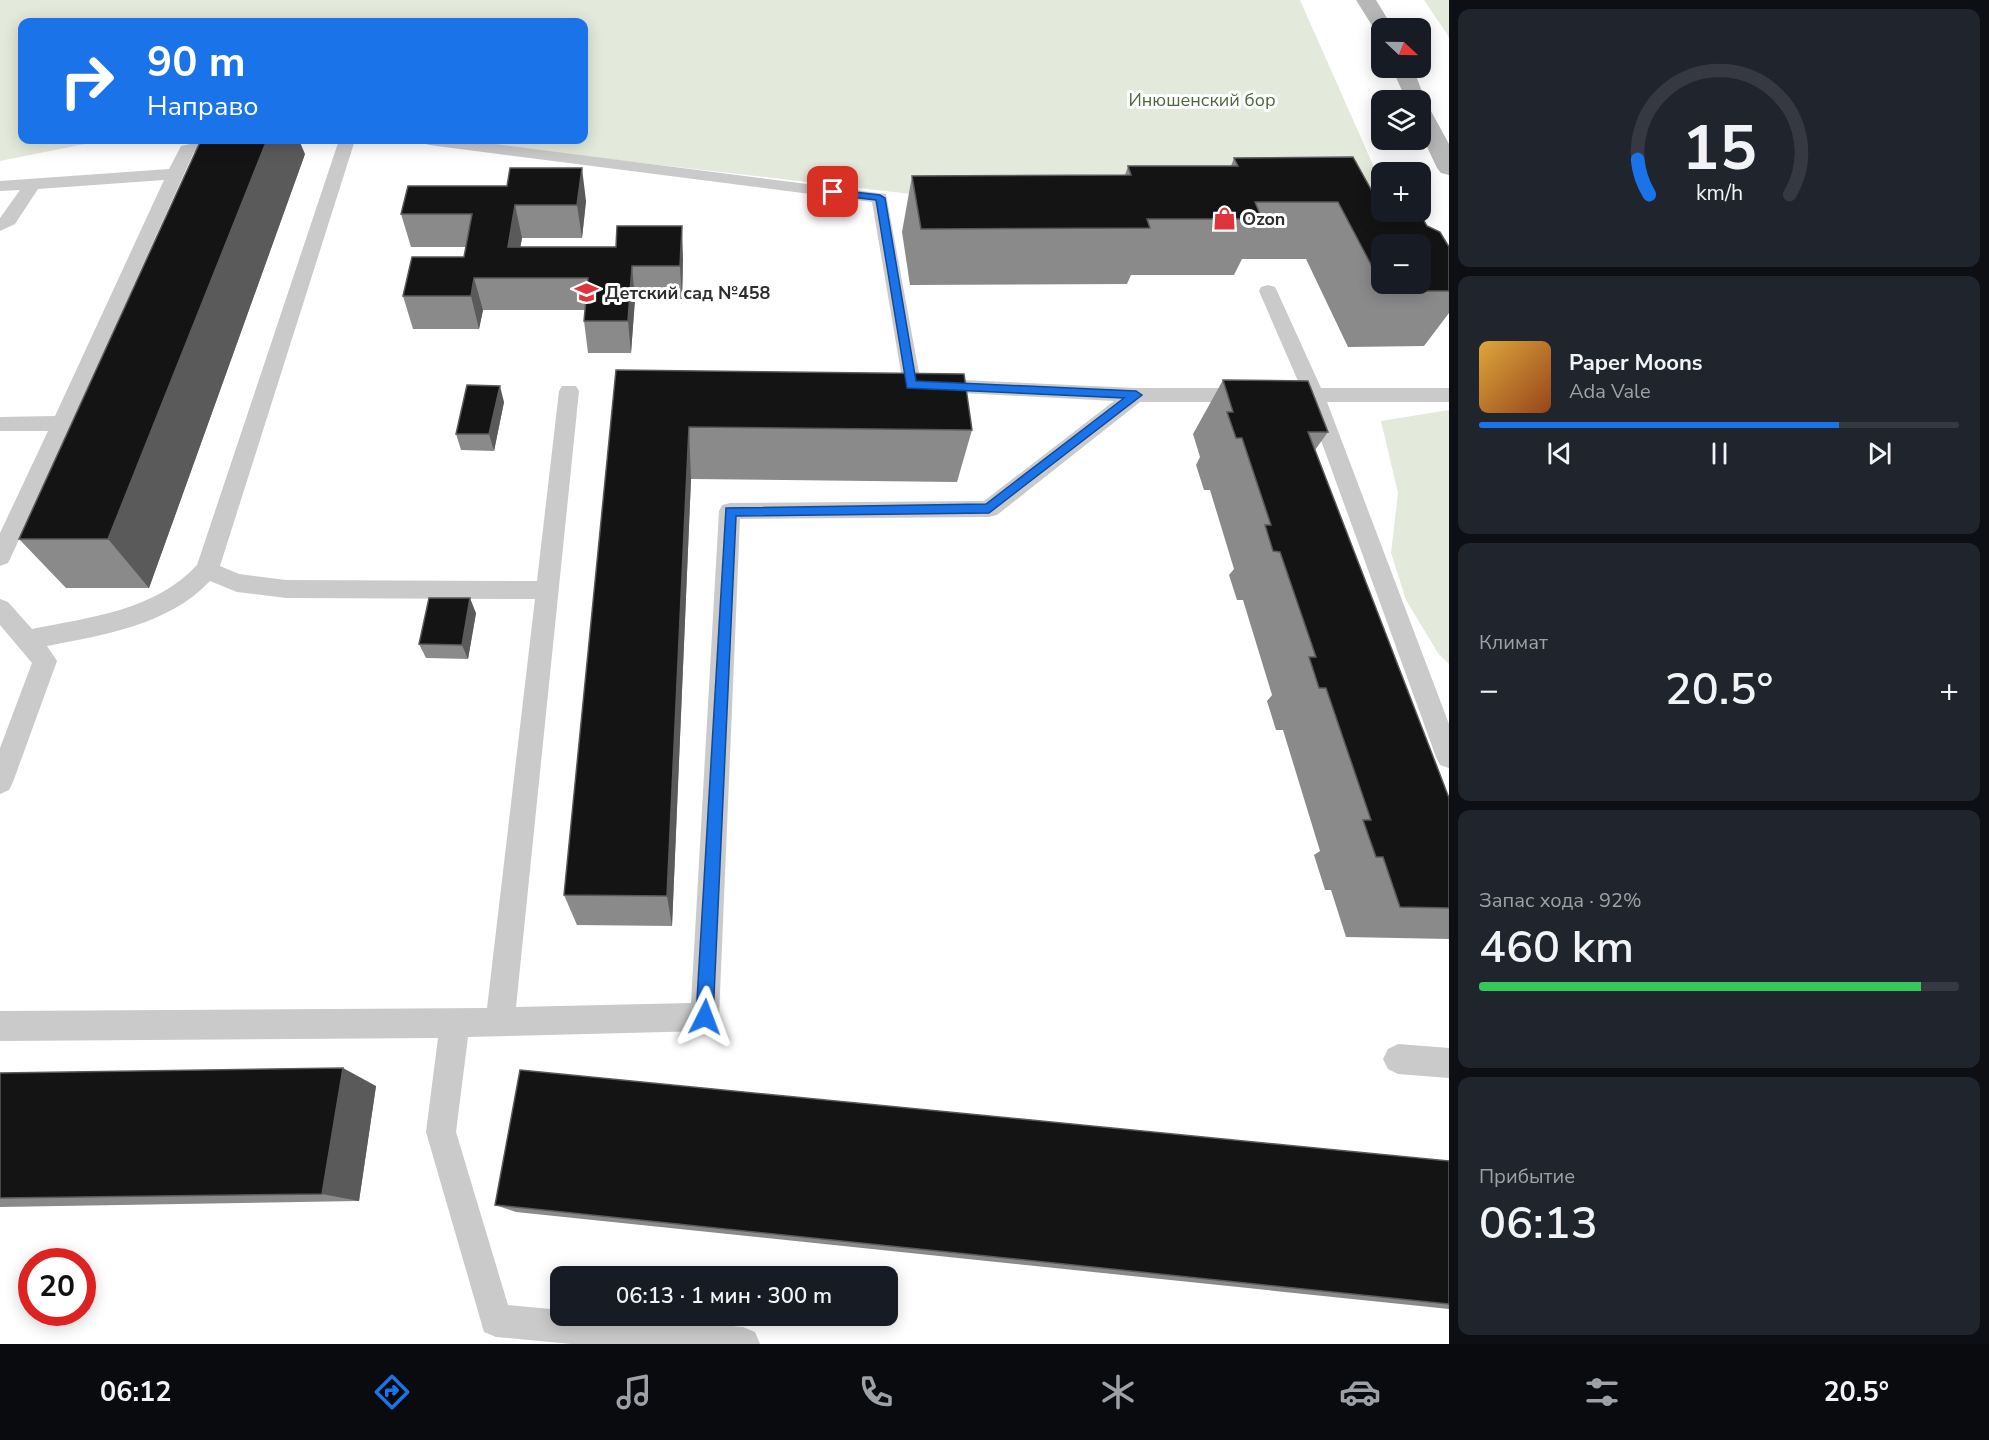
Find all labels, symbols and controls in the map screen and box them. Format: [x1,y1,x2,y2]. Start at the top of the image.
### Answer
north arrow [1371,18,1431,78]
map controls [1371,18,1431,294]
text: 90 m [147,34,246,91]
icon: right [48,42,126,120]
text: Направо [147,88,258,125]
park label: Инюшенский бор [1128,88,1276,112]
button: layers [1371,90,1431,150]
text: 15 [1682,106,1756,191]
button: + [1371,162,1431,222]
pin [807,166,858,217]
icon: arrive [816,175,849,208]
text: km/h [1695,178,1743,208]
shop icon: Ozon [1211,206,1237,232]
place label: Ozon [1242,207,1285,231]
button: − [1371,234,1431,294]
school or university icon: Детский сад №458 [574,280,600,306]
place label: Детский сад №458 [605,281,771,305]
text: Paper Moons [1569,348,1703,378]
text: Ada Vale [1569,378,1651,405]
icon: previous [1543,437,1576,470]
icon: pause [1703,437,1736,470]
icon: next [1863,437,1896,470]
text: Климат [1479,629,1548,656]
text: 20.5° [1665,659,1773,720]
text: − [1479,668,1499,713]
text: + [1939,668,1959,713]
text: Запас хода · 92% [1479,887,1642,914]
text: 460 km [1479,917,1634,978]
position arrow [673,985,737,1049]
text: Прибытие [1479,1163,1575,1190]
text: 06:13 [1479,1193,1598,1254]
speed limit sign: 20 [18,1248,96,1326]
text: 06:13 · 1 мин · 300 m [616,1281,832,1311]
icon: directions [371,1371,413,1413]
icon: music [613,1371,655,1413]
icon: phone [855,1371,897,1413]
icon: climate [1097,1371,1139,1413]
icon: car [1339,1371,1381,1413]
icon: filters [1581,1371,1623,1413]
text: 06:12 [100,1374,171,1411]
text: 20.5° [1823,1374,1889,1411]

